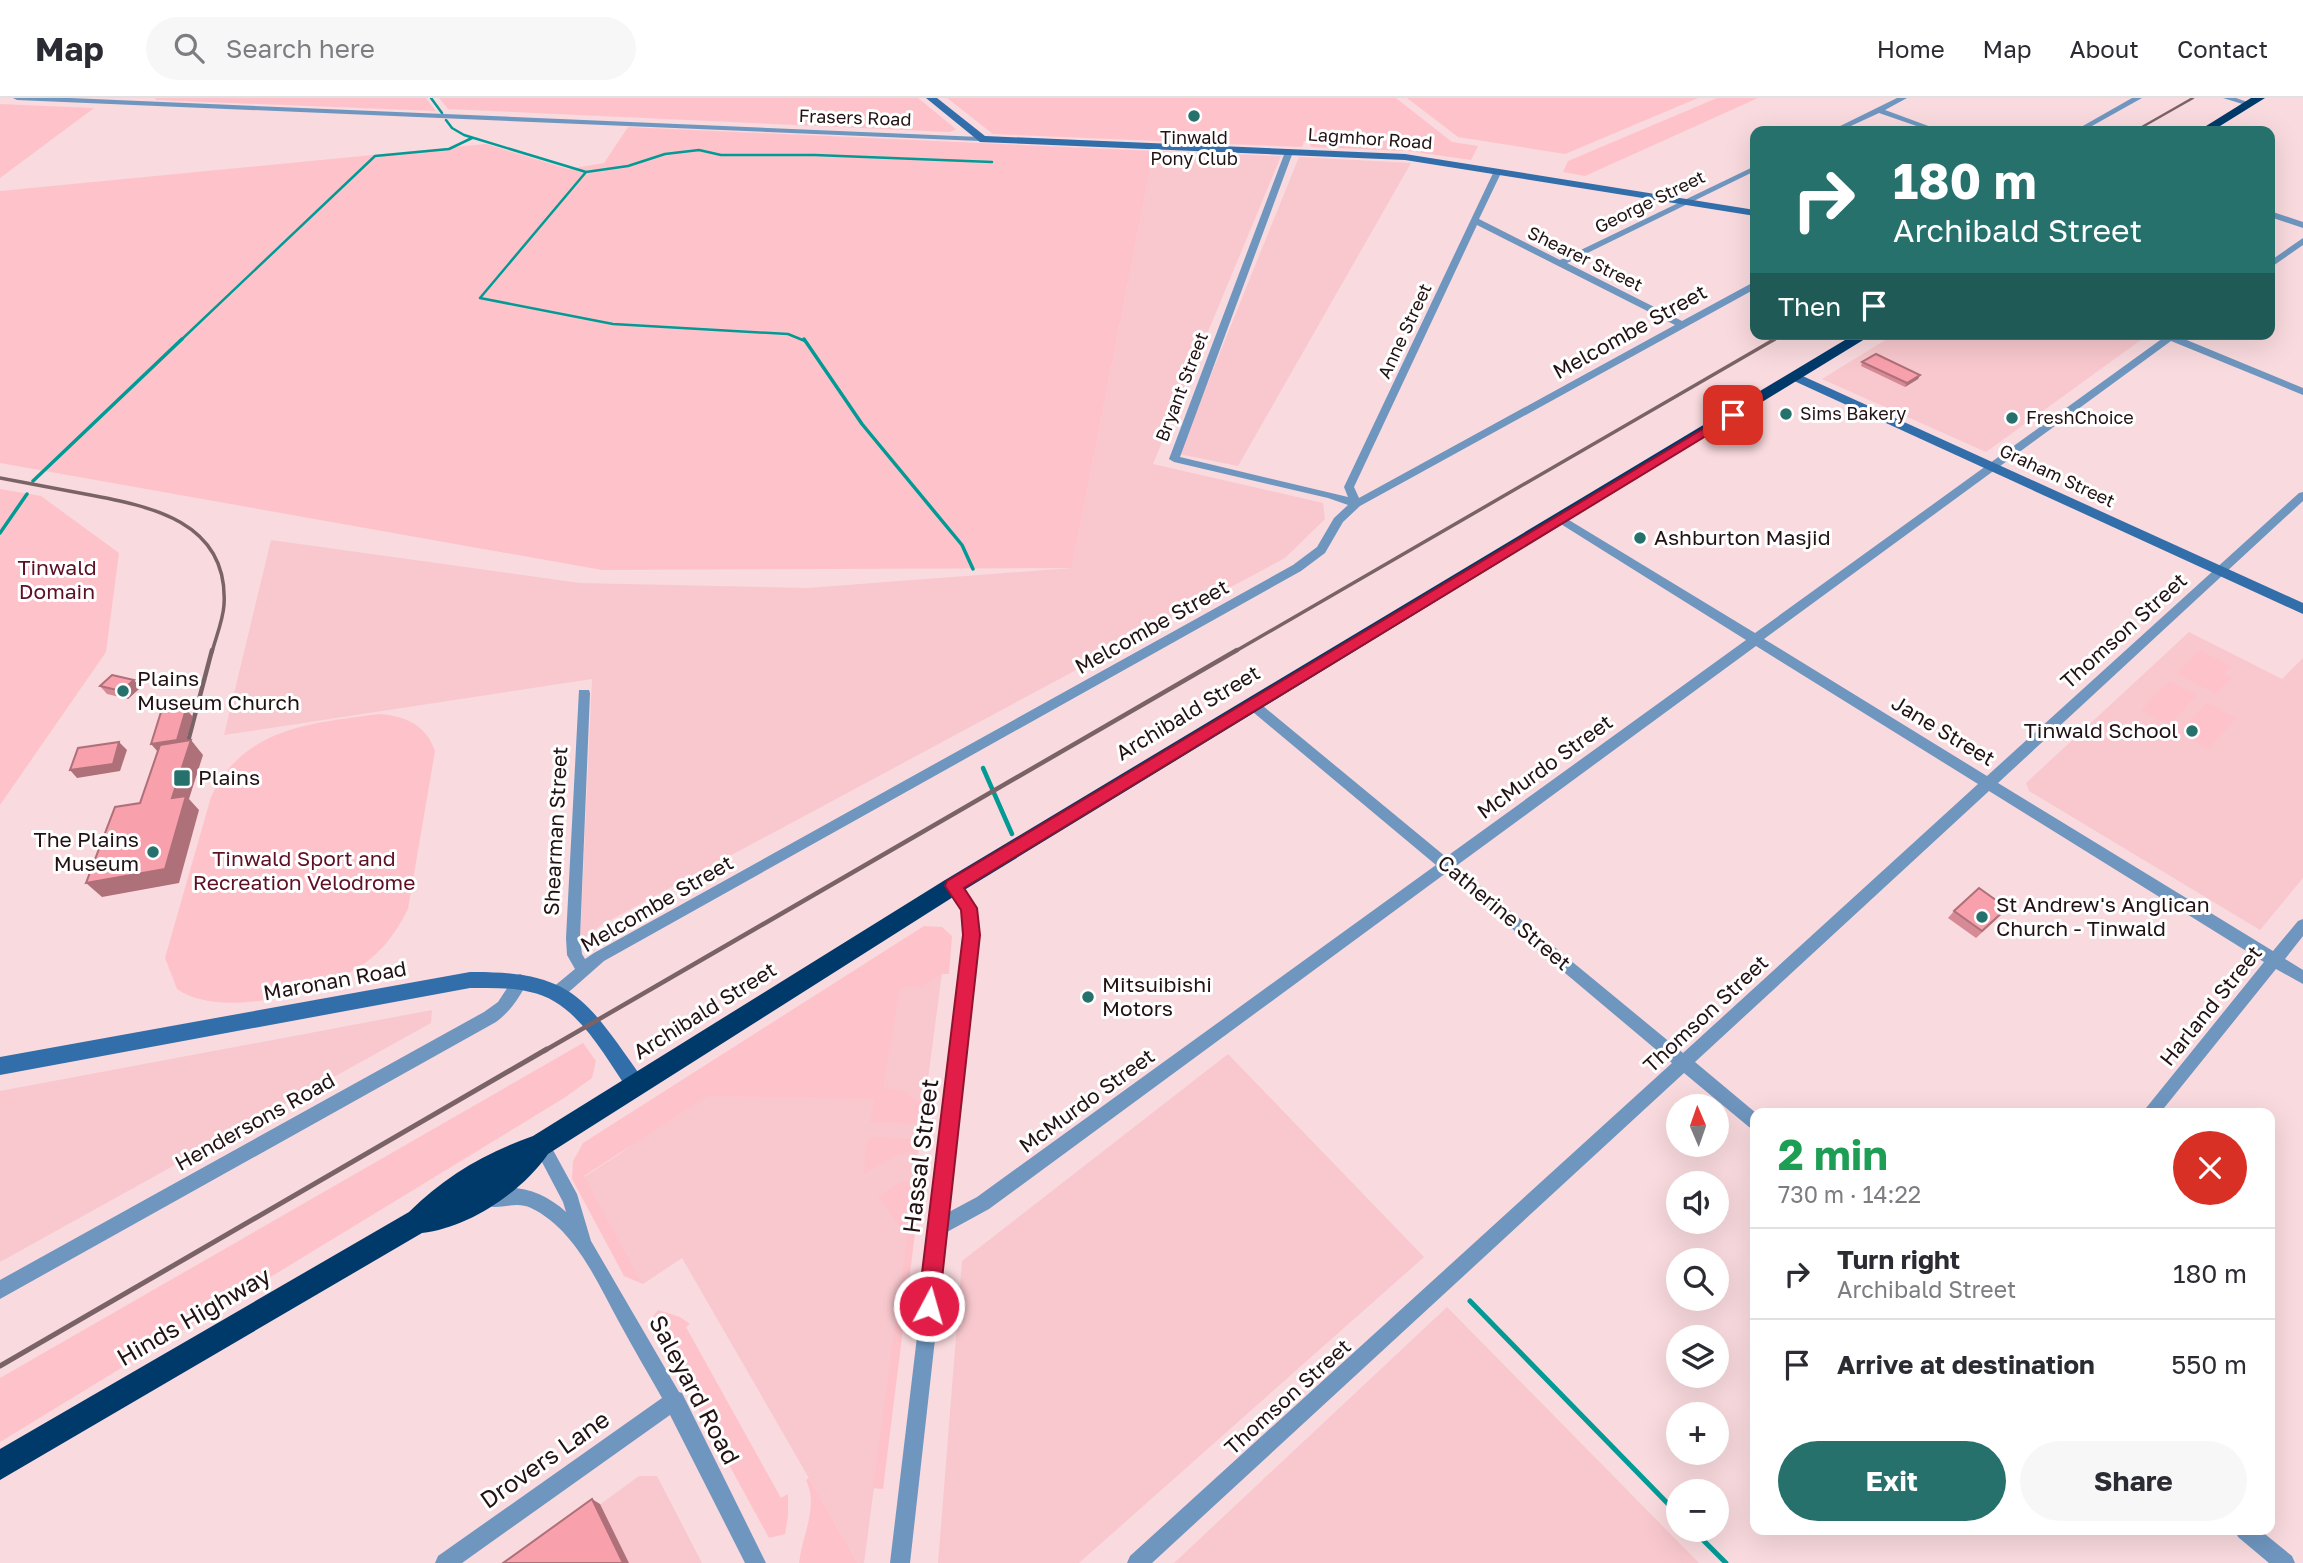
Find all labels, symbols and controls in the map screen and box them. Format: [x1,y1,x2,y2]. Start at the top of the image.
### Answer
search box [146,17,636,80]
text: Map [35,29,104,68]
icon: search [170,29,208,67]
text: Search here [226,33,375,64]
text: Home [1877,34,1945,63]
text: Map [1983,34,2032,63]
text: About [2070,34,2139,63]
text: Contact [2177,34,2268,63]
street label: Frasers Road [798,104,912,130]
marker: Tinwald Pony Club [1186,108,1202,124]
street label: Lagmhor Road [1307,123,1433,153]
place label: Tinwald Pony Club [1150,126,1238,169]
text: 180 m [1893,151,2037,210]
icon: right [1778,154,1869,245]
street label: George Street [1591,165,1708,237]
text: Archibald Street [1893,211,2142,249]
street label: Shearer Street [1524,221,1647,295]
street label: Melcombe Street [1548,278,1711,384]
street label: Anne Street [1372,280,1436,382]
icon: arrive [1855,287,1893,325]
text: Then [1778,291,1841,322]
street label: Bryant Street [1150,329,1212,444]
pin [1703,385,1763,445]
icon: arrive [1714,396,1752,434]
place label: Sims Bakery [1800,402,1906,424]
marker: Sims Bakery [1778,406,1794,422]
place label: FreshChoice [2026,406,2134,428]
marker: FreshChoice [2004,410,2020,426]
street label: Graham Street [1996,439,2119,511]
place label: Ashburton Masjid [1654,524,1831,550]
marker: Ashburton Masjid [1632,530,1648,546]
park label: Tinwald Domain [17,554,97,604]
street label: Thomson Street [2055,567,2192,694]
street label: Melcombe Street [1070,573,1233,679]
street label: Archibald Street [1111,659,1264,765]
place label: Plains Museum Church [137,665,300,715]
marker: Plains Museum Church [115,683,131,699]
street label: Jane Street [1887,689,2000,771]
street label: McMurdo Street [1472,708,1617,824]
place label: Tinwald School [2024,717,2178,743]
marker: Tinwald School [2184,723,2200,739]
street label: Shearman Street [538,746,572,916]
place label: Plains [198,764,260,790]
marker: Plains [172,768,192,788]
place label: The Plains Museum [34,826,139,876]
marker: The Plains Museum [145,844,161,860]
park label: Tinwald Sport and Recreation Velodrome [193,845,415,895]
street label: Melcombe Street [576,849,737,957]
street label: Catherine Street [1433,849,1576,975]
place label: St Andrew's Anglican Church - Tinwald [1996,891,2210,941]
marker: St Andrew's Anglican Church - Tinwald [1974,909,1990,925]
street label: Harland Street [2154,940,2267,1071]
street label: Thomson Street [1638,949,1773,1078]
street label: Maronan Road [261,955,408,1005]
street label: Archibald Street [628,956,781,1065]
place label: Mitsuibishi Motors [1102,971,1212,1021]
marker: Mitsuibishi Motors [1080,989,1096,1005]
street label: McMurdo Street [1014,1042,1159,1158]
street label: Hendersons Road [170,1066,339,1176]
street label: Hassal Street [896,1077,943,1235]
north arrow [1666,1094,1729,1157]
map controls [1666,1094,1729,1542]
text: 2 min [1778,1129,1888,1179]
button: close [2173,1131,2247,1205]
button: sound [1666,1171,1729,1234]
text: 730 m · 14:22 [1778,1180,1921,1208]
text: Turn right [1837,1244,1960,1275]
button: search [1666,1248,1729,1311]
icon: right [1778,1255,1816,1293]
text: 180 m [2173,1258,2247,1289]
street label: Hinds Highway [111,1260,275,1371]
position arrow [892,1269,966,1343]
text: Archibald Street [1837,1275,2016,1303]
street label: Saleyard Road [644,1310,747,1469]
button: layers [1666,1325,1729,1388]
street label: Thomson Street [1219,1333,1356,1460]
icon: arrive [1778,1346,1816,1384]
text: Arrive at destination [1837,1349,2095,1380]
text: 550 m [2171,1349,2247,1380]
button: + [1666,1402,1729,1465]
street label: Drovers Lane [474,1404,614,1514]
button: Exit [1778,1441,2006,1521]
button: Share [2020,1441,2247,1521]
button: − [1666,1479,1729,1542]

